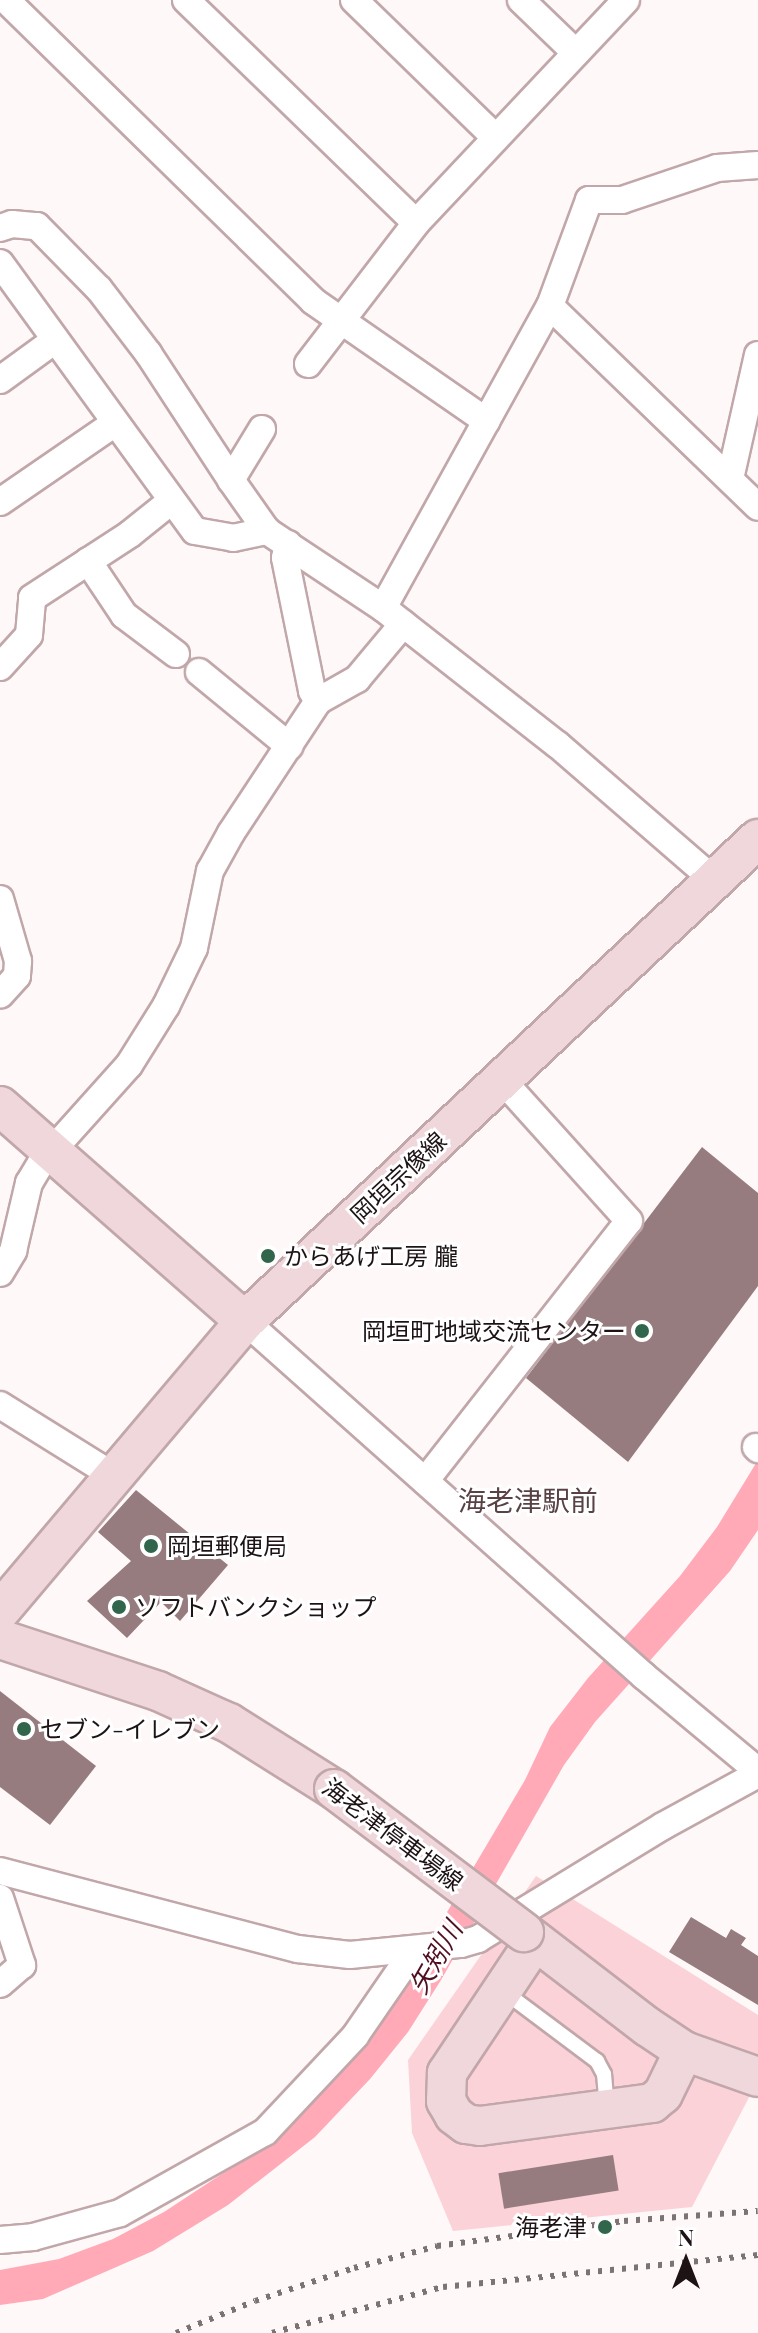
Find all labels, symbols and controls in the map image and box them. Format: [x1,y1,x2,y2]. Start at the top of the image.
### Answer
street label: 岡垣宗像線 [344,1126,452,1228]
place label: からあげ工房 朧 [284,1242,458,1270]
marker: からあげ工房 朧 [259,1247,277,1265]
place label: 岡垣町地域交流センター [362,1317,626,1345]
marker: 岡垣町地域交流センター [633,1322,651,1340]
district label: 海老津駅前 [458,1483,598,1517]
place label: 岡垣郵便局 [167,1532,287,1560]
marker: 岡垣郵便局 [142,1537,160,1555]
place label: ソフトバンクショップ [135,1593,375,1621]
marker: ソフトバンクショップ [110,1598,128,1616]
place label: セブン-イレブン [40,1715,220,1743]
marker: セブン-イレブン [15,1720,33,1738]
street label: 海老津停車場線 [317,1772,469,1896]
water label: 矢矧川 [402,1915,468,1999]
place label: 海老津 [515,2213,587,2241]
marker: 海老津 [594,2216,616,2238]
north arrow [646,2221,726,2301]
text: N [678,2222,694,2252]

